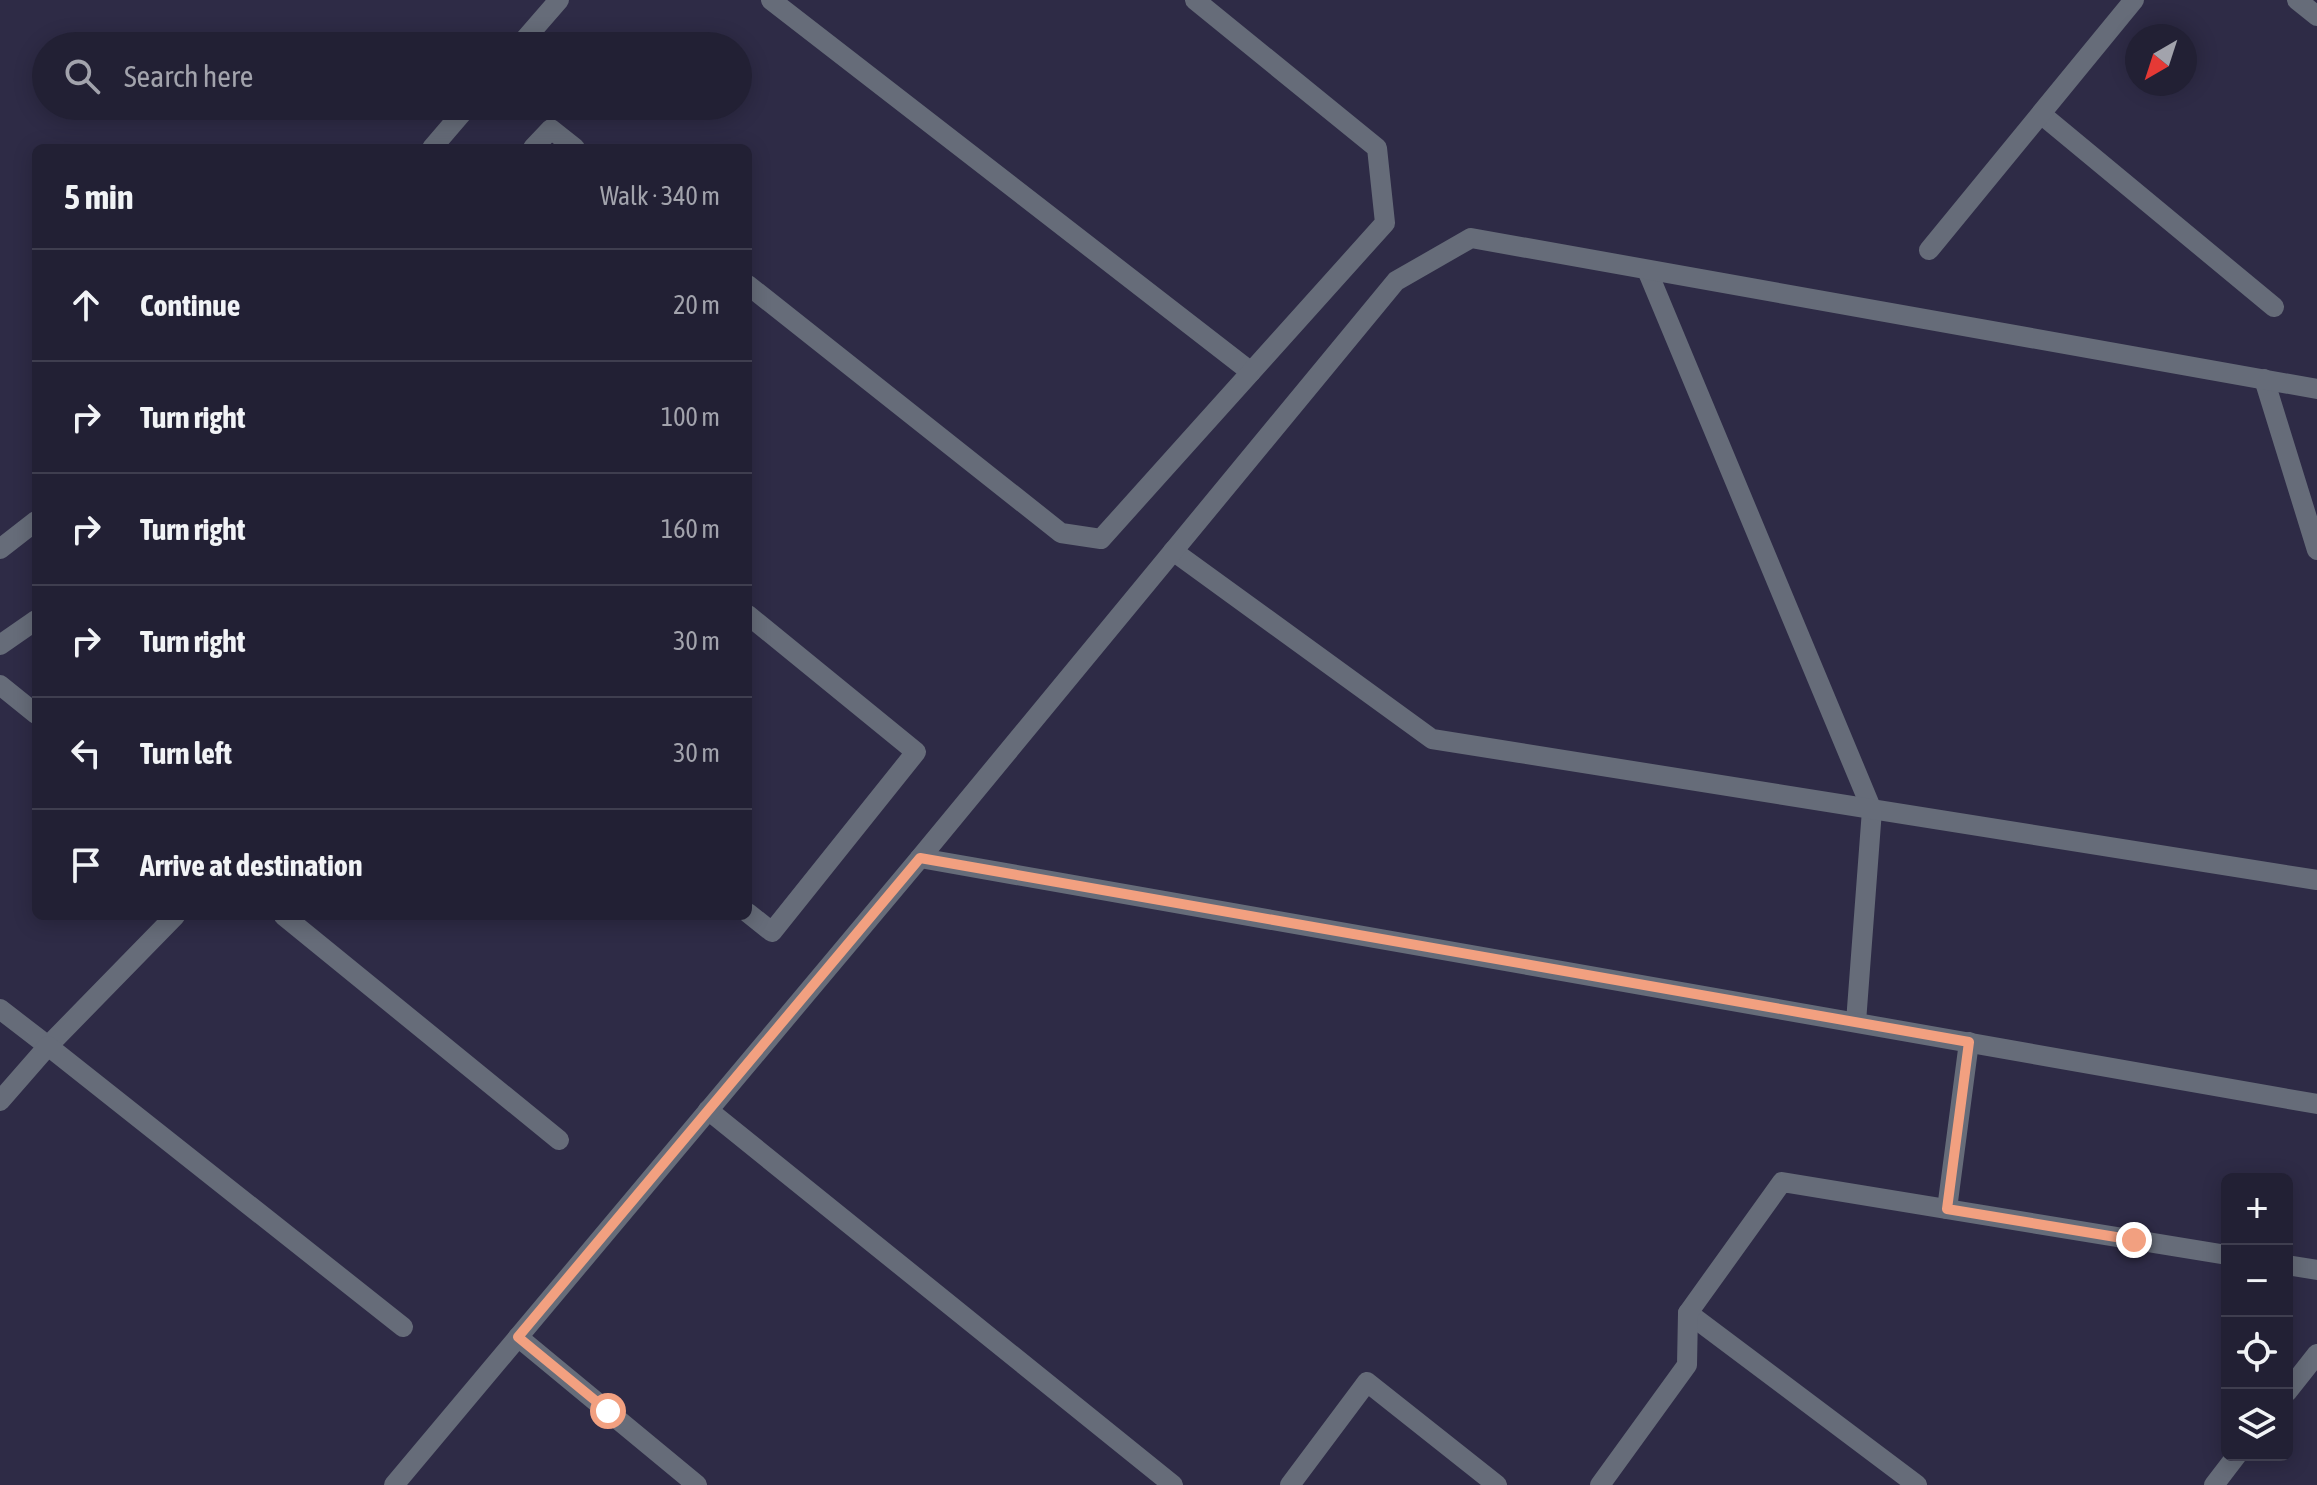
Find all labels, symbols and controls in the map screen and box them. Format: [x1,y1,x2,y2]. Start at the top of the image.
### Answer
north arrow [2125,24,2197,96]
search box [32,32,752,120]
icon: search [60,54,104,98]
text: Search here [124,59,253,93]
text: 5 min [64,177,133,216]
text: Walk · 340 m [600,181,720,211]
icon: ahead [64,283,108,327]
text: Continue [140,288,240,322]
text: 20 m [673,290,720,320]
icon: right [64,395,108,439]
text: Turn right [140,400,246,434]
text: 100 m [661,402,720,432]
icon: right [64,507,108,551]
text: Turn right [140,512,246,546]
text: 160 m [661,514,720,544]
icon: right [64,619,108,663]
text: Turn right [140,624,246,658]
text: 30 m [673,626,720,656]
icon: left [64,731,108,775]
text: Turn left [140,736,232,770]
text: 30 m [673,738,720,768]
icon: arrive [64,843,108,887]
text: Arrive at destination [140,848,362,882]
map controls [2221,1173,2293,1461]
button: + [2221,1173,2293,1245]
route end [2116,1222,2152,1258]
button: − [2221,1245,2293,1317]
button: locate [2221,1317,2293,1389]
button: layers [2221,1389,2293,1461]
route start [590,1393,626,1429]

